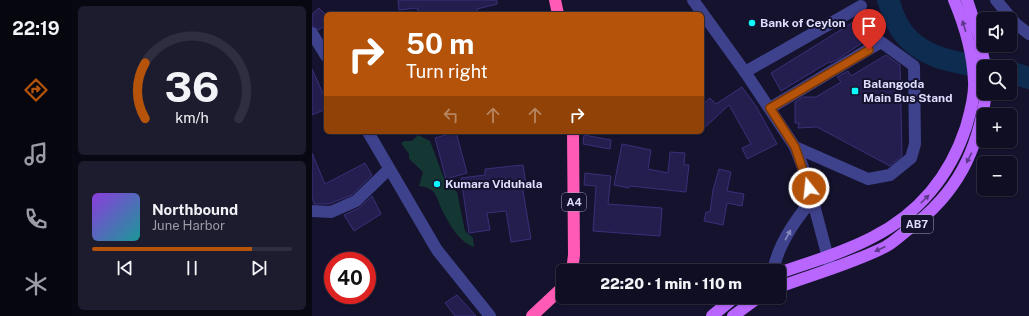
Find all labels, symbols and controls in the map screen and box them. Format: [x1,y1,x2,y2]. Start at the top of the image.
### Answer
pin [852,9,886,50]
map controls [977,12,1017,196]
button: sound [977,12,1017,52]
icon: arrive [858,15,880,37]
place label: Bank of Ceylon [760,16,846,30]
text: 22:19 [12,18,60,39]
marker: Bank of Ceylon [747,18,757,28]
one-way arrow [961,19,967,31]
text: 50 m [406,27,474,60]
icon: right [340,28,392,80]
button: search [977,60,1017,100]
text: 36 [164,61,220,110]
text: Turn right [406,61,488,82]
icon: directions [22,76,50,104]
place label: Balangoda Main Bus Stand [863,77,952,105]
marker: Balangoda Main Bus Stand [850,86,860,96]
icon: left [440,104,462,126]
icon: ahead [482,104,504,126]
icon: ahead [524,104,546,126]
icon: right [566,104,588,126]
text: km/h [175,108,209,125]
button: + [977,108,1017,148]
icon: music [22,140,50,168]
one-way arrow [966,152,972,163]
button: − [977,156,1017,196]
position arrow [788,167,830,209]
place label: Kumara Viduhala [445,177,543,191]
marker: Kumara Viduhala [432,179,442,189]
road number: A4 [562,193,586,211]
one-way arrow [920,194,929,204]
text: Northbound [152,201,238,218]
icon: phone [22,205,50,233]
road number: AB7 [901,215,933,233]
text: June Harbor [152,218,225,233]
one-way arrow [784,230,791,241]
one-way arrow [874,246,886,252]
speed limit sign: 40 [324,252,376,304]
icon: previous [114,257,136,279]
icon: pause [181,257,203,279]
icon: next [248,257,270,279]
icon: climate [22,270,50,298]
text: 22:20 · 1 min · 110 m [600,275,742,292]

